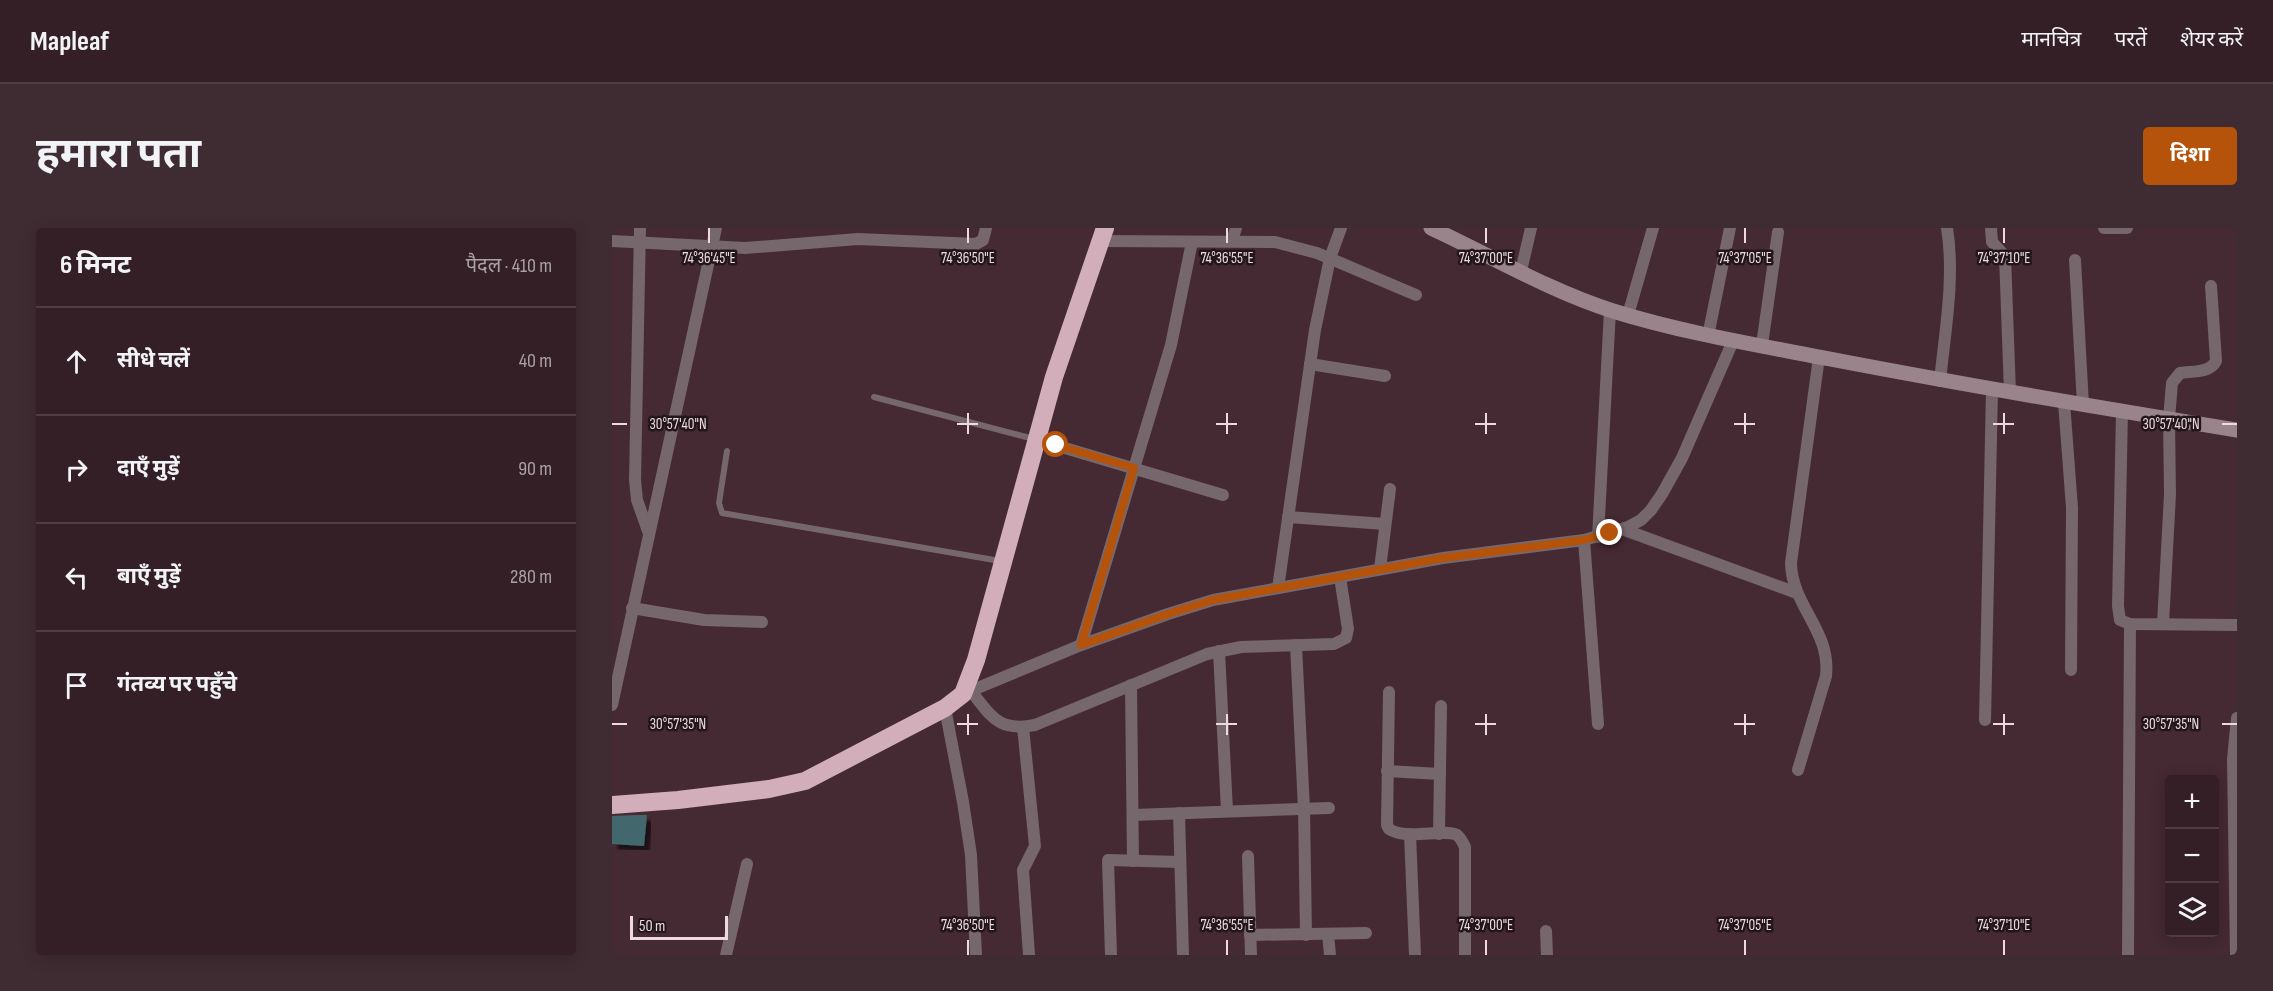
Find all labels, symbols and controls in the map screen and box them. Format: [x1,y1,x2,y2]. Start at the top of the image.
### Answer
text: Mapleaf [30,25,109,58]
text: मानचित्र [2021,27,2081,52]
text: परतें [2114,27,2147,52]
text: शेयर करें [2180,27,2243,52]
button: दिशा [2143,127,2237,185]
text: हमारा पता [36,129,201,180]
text: 74°36'45"E [682,249,736,268]
text: 74°36'50"E [941,249,995,268]
text: 74°36'55"E [1200,249,1254,268]
text: 74°37'00"E [1459,249,1513,268]
text: 74°37'05"E [1718,249,1772,268]
text: 74°37'10"E [1978,249,2030,268]
text: 6 मिनट [60,250,131,281]
text: पैदल · 410 m [466,254,552,278]
icon: ahead [60,345,93,378]
text: सीधे चलें [117,347,190,374]
text: 40 m [519,349,552,373]
text: 30°57'40"N [649,415,707,434]
text: 30°57'40"N [2142,415,2200,434]
route start [1042,431,1068,457]
icon: right [60,453,93,486]
text: दाएँ मुड़ें [117,455,180,482]
text: 90 m [518,457,552,481]
route end [1596,519,1622,545]
icon: left [60,561,93,594]
text: बाएँ मुड़ें [117,563,181,590]
text: 280 m [510,565,552,589]
icon: arrive [60,669,93,702]
text: गंतव्य पर पहुँचे [117,671,237,698]
text: 30°57'35"N [650,715,706,734]
text: 30°57'35"N [2143,715,2199,734]
map controls [2165,775,2219,937]
button: + [2165,775,2219,829]
button: − [2165,829,2219,883]
button: layers [2165,883,2219,937]
scale bar [630,913,728,940]
text: 74°36'50"E [941,916,995,935]
text: 74°36'55"E [1200,916,1254,935]
text: 74°37'00"E [1459,916,1513,935]
text: 74°37'05"E [1718,916,1772,935]
text: 74°37'10"E [1978,916,2030,935]
text: 50 m [639,917,665,936]

